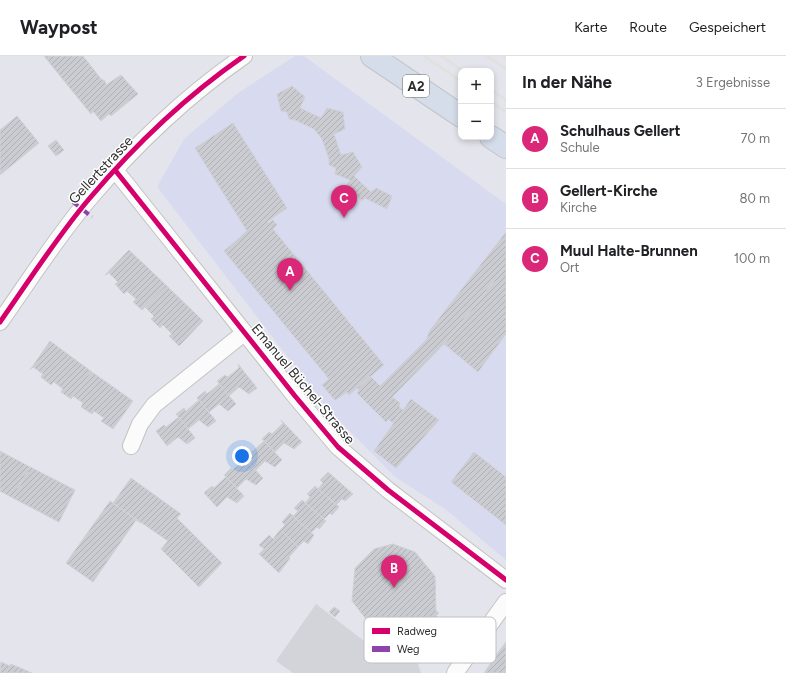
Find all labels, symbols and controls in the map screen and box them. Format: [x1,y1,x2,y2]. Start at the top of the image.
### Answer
text: Waypost [20,16,98,39]
text: Karte [574,19,607,36]
text: Route [629,19,667,36]
text: Gespeichert [689,19,766,36]
map controls [458,68,494,140]
button: + [458,68,494,104]
text: In der Nähe [522,72,612,92]
road number: A2 [403,75,429,97]
text: 3 Ergebnisse [696,75,770,90]
button: − [458,104,494,140]
text: Schulhaus Gellert [560,122,681,140]
text: A [530,131,540,146]
text: 70 m [740,131,770,146]
street label: Gellertstrasse [65,132,137,207]
text: Schule [560,140,599,155]
text: Gellert-Kirche [560,182,658,200]
pin: C [331,185,357,218]
text: B [531,191,539,206]
text: 80 m [739,191,770,206]
text: Kirche [560,200,597,215]
text: Muul Halte-Brunnen [560,242,698,260]
text: C [530,251,540,266]
text: 100 m [734,251,770,266]
pin: A [277,258,303,291]
text: Ort [560,260,579,275]
street label: Emanuel Büchel-Strasse [248,320,359,448]
your location [232,446,252,466]
pin: B [381,555,407,588]
legend [364,617,496,663]
text: Radweg [397,625,437,638]
text: Weg [397,643,420,656]

